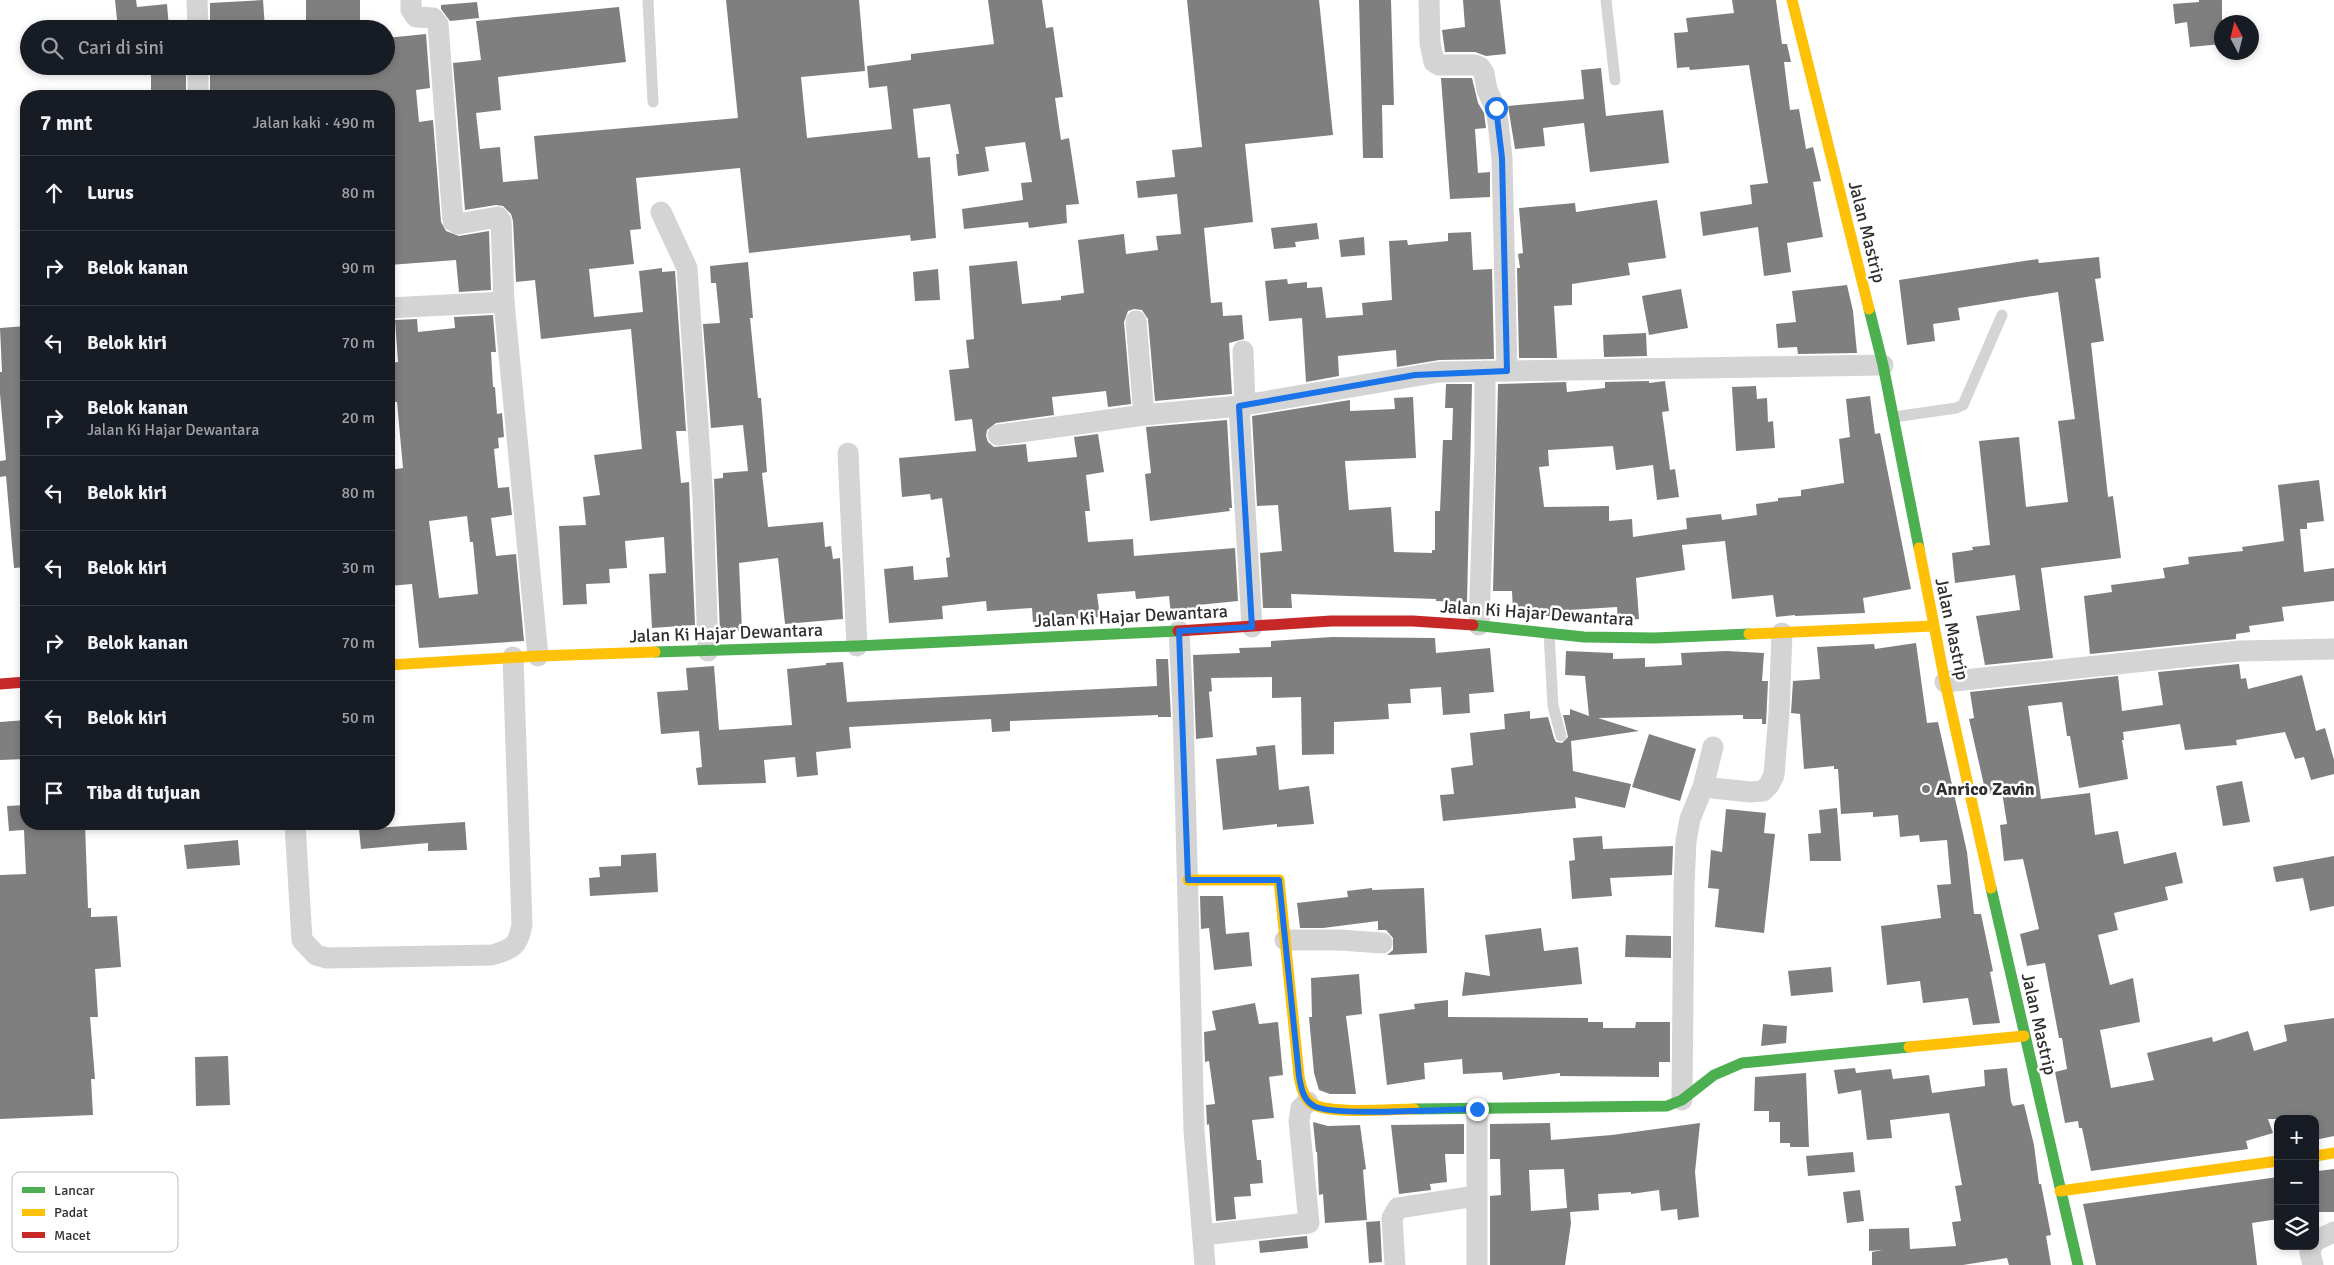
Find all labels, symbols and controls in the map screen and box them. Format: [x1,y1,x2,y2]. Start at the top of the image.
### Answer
north arrow [2214,15,2259,60]
search box [20,20,395,75]
icon: search [38,34,66,62]
text: Cari di sini [78,36,164,60]
route start [1485,97,1508,120]
text: 7 mnt [40,110,92,136]
text: Jalan kaki · 490 m [253,113,375,133]
icon: ahead [40,179,68,207]
street label: Jalan Mastrip [1844,179,1890,285]
text: Lurus [87,181,134,205]
text: 80 m [341,183,375,203]
icon: right [40,254,68,282]
text: Belok kanan [87,256,188,280]
text: 90 m [341,258,375,278]
icon: left [40,329,68,357]
text: Belok kiri [87,331,167,355]
text: 70 m [341,333,375,353]
text: Belok kanan [87,396,188,420]
icon: right [40,404,68,432]
text: 20 m [341,408,375,428]
text: Jalan Ki Hajar Dewantara [87,420,259,440]
icon: left [40,479,68,507]
text: Belok kiri [87,481,167,505]
text: 80 m [341,483,375,503]
icon: left [40,554,68,582]
text: Belok kiri [87,556,167,580]
text: 30 m [341,558,375,578]
street label: Jalan Mastrip [1930,576,1974,682]
street label: Jalan Ki Hajar Dewantara [1440,595,1634,631]
street label: Jalan Ki Hajar Dewantara [1034,600,1228,632]
street label: Jalan Ki Hajar Dewantara [629,619,823,647]
icon: right [40,629,68,657]
text: Belok kanan [87,631,188,655]
text: 70 m [341,633,375,653]
icon: left [40,704,68,732]
text: Belok kiri [87,706,167,730]
text: 50 m [341,708,375,728]
place label: Anrico Zavin [1936,778,2035,800]
icon: arrive [40,779,68,807]
text: Tiba di tujuan [87,781,200,805]
marker: Anrico Zavin [1920,783,1932,795]
street label: Jalan Mastrip [2017,971,2061,1077]
route end [1466,1098,1489,1121]
map controls [2274,1115,2319,1250]
button: + [2274,1115,2319,1160]
button: − [2274,1160,2319,1205]
legend [12,1172,178,1252]
text: Lancar [54,1182,96,1199]
text: Padat [54,1204,88,1221]
button: layers [2274,1205,2319,1250]
text: Macet [54,1227,91,1244]

